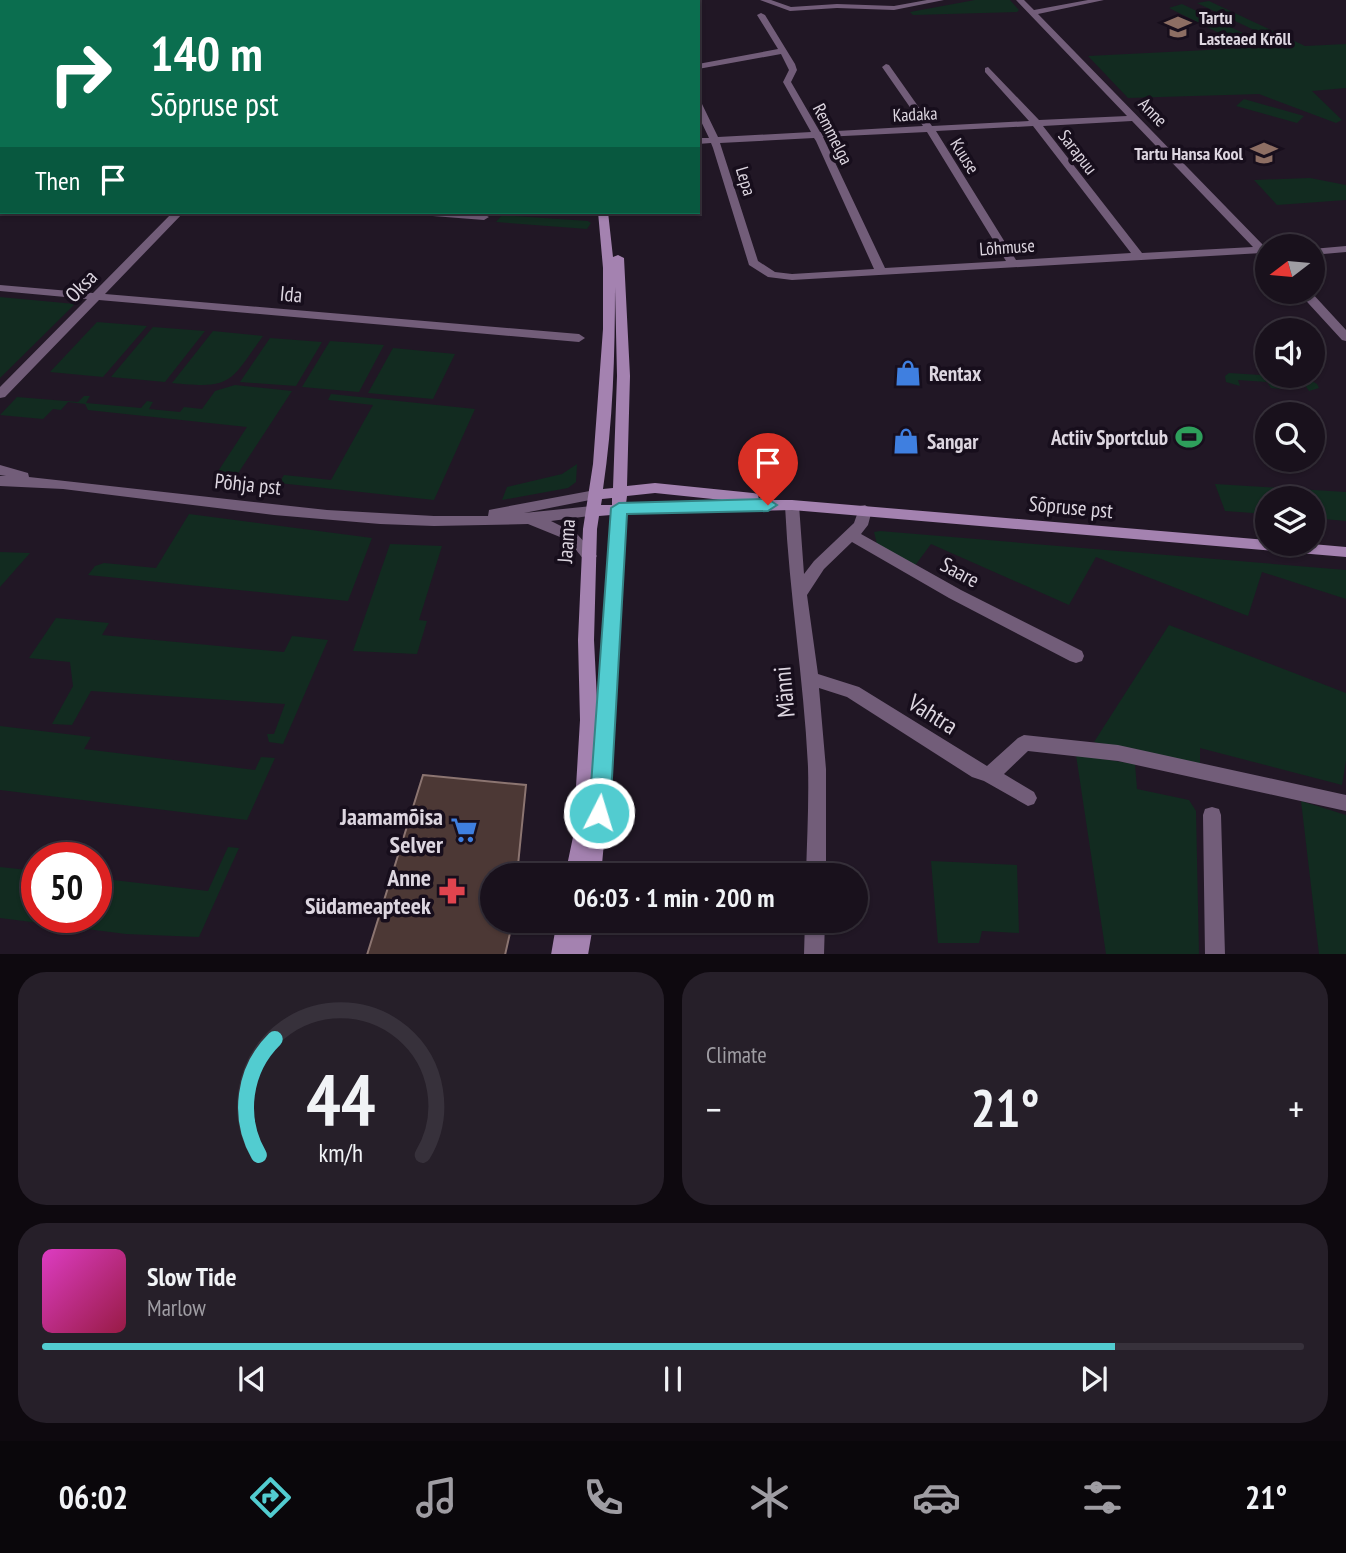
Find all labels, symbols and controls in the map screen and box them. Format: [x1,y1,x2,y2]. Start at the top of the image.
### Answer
place label: Tartu Lasteaed Krõll [1199,6,1292,50]
school or university icon: Tartu Lasteaed Krõll [1163,12,1193,42]
text: 140 m [150,21,263,85]
icon: right [35,28,126,119]
text: Sõpruse pst [150,83,278,125]
street label: Anne [1134,93,1172,131]
street label: Remmelga [808,100,858,168]
street label: Kadaka [892,101,938,127]
street label: Sarapuu [1053,125,1103,179]
street label: Kuuse [945,134,985,178]
school or university icon: Tartu Hansa Kool [1249,138,1279,168]
place label: Tartu Hansa Kool [1134,142,1244,165]
icon: arrive [94,161,132,199]
text: Then [35,164,80,197]
street label: Lepa [731,164,761,198]
street label: Lõhmuse [979,234,1035,260]
north arrow [1255,234,1325,304]
map controls [1255,234,1325,556]
street label: Oksa [59,264,103,308]
street label: Ida [279,280,303,308]
button: sound [1255,318,1325,388]
shop icon: Rentax [893,358,923,388]
place label: Rentax [929,360,982,387]
button: search [1255,402,1325,472]
sports icon: Actiiv Sportclub [1174,422,1204,452]
place label: Actiiv Sportclub [1050,424,1168,451]
shop icon: Sangar [891,426,921,456]
place label: Sangar [927,428,979,455]
pin [738,433,798,505]
icon: arrive [749,444,787,482]
street label: Põhja pst [213,467,283,501]
button: layers [1255,486,1325,556]
street label: Sõpruse pst [1028,490,1114,524]
street label: Jaama [551,518,581,565]
street label: Saare [936,551,984,593]
street label: Männi [766,665,802,719]
street label: Vahtra [901,686,964,741]
position arrow [562,776,636,850]
place label: Jaamamõisa Selver [339,801,444,860]
supermarket icon: Jaamamõisa Selver [449,815,479,845]
speed limit sign: 50 [21,842,112,933]
place label: Anne Südameapteek [305,862,431,921]
pharmacy icon: Anne Südameapteek [437,876,467,906]
text: 06:03 · 1 min · 200 m [574,881,774,914]
text: Climate [706,1040,767,1069]
text: 44 [306,1051,376,1145]
text: 21° [971,1074,1039,1141]
text: − [706,1084,722,1133]
text: + [1288,1084,1304,1133]
text: km/h [319,1136,363,1168]
text: Slow Tide [147,1260,237,1293]
text: Marlow [147,1293,206,1322]
icon: previous [233,1360,271,1398]
icon: pause [654,1360,692,1398]
icon: next [1075,1360,1113,1398]
icon: directions [246,1473,295,1522]
icon: music [412,1473,461,1522]
icon: phone [579,1473,628,1522]
icon: climate [745,1473,794,1522]
icon: car [912,1473,961,1522]
icon: filters [1078,1473,1127,1522]
text: 06:02 [59,1476,128,1518]
text: 21° [1245,1476,1287,1518]

